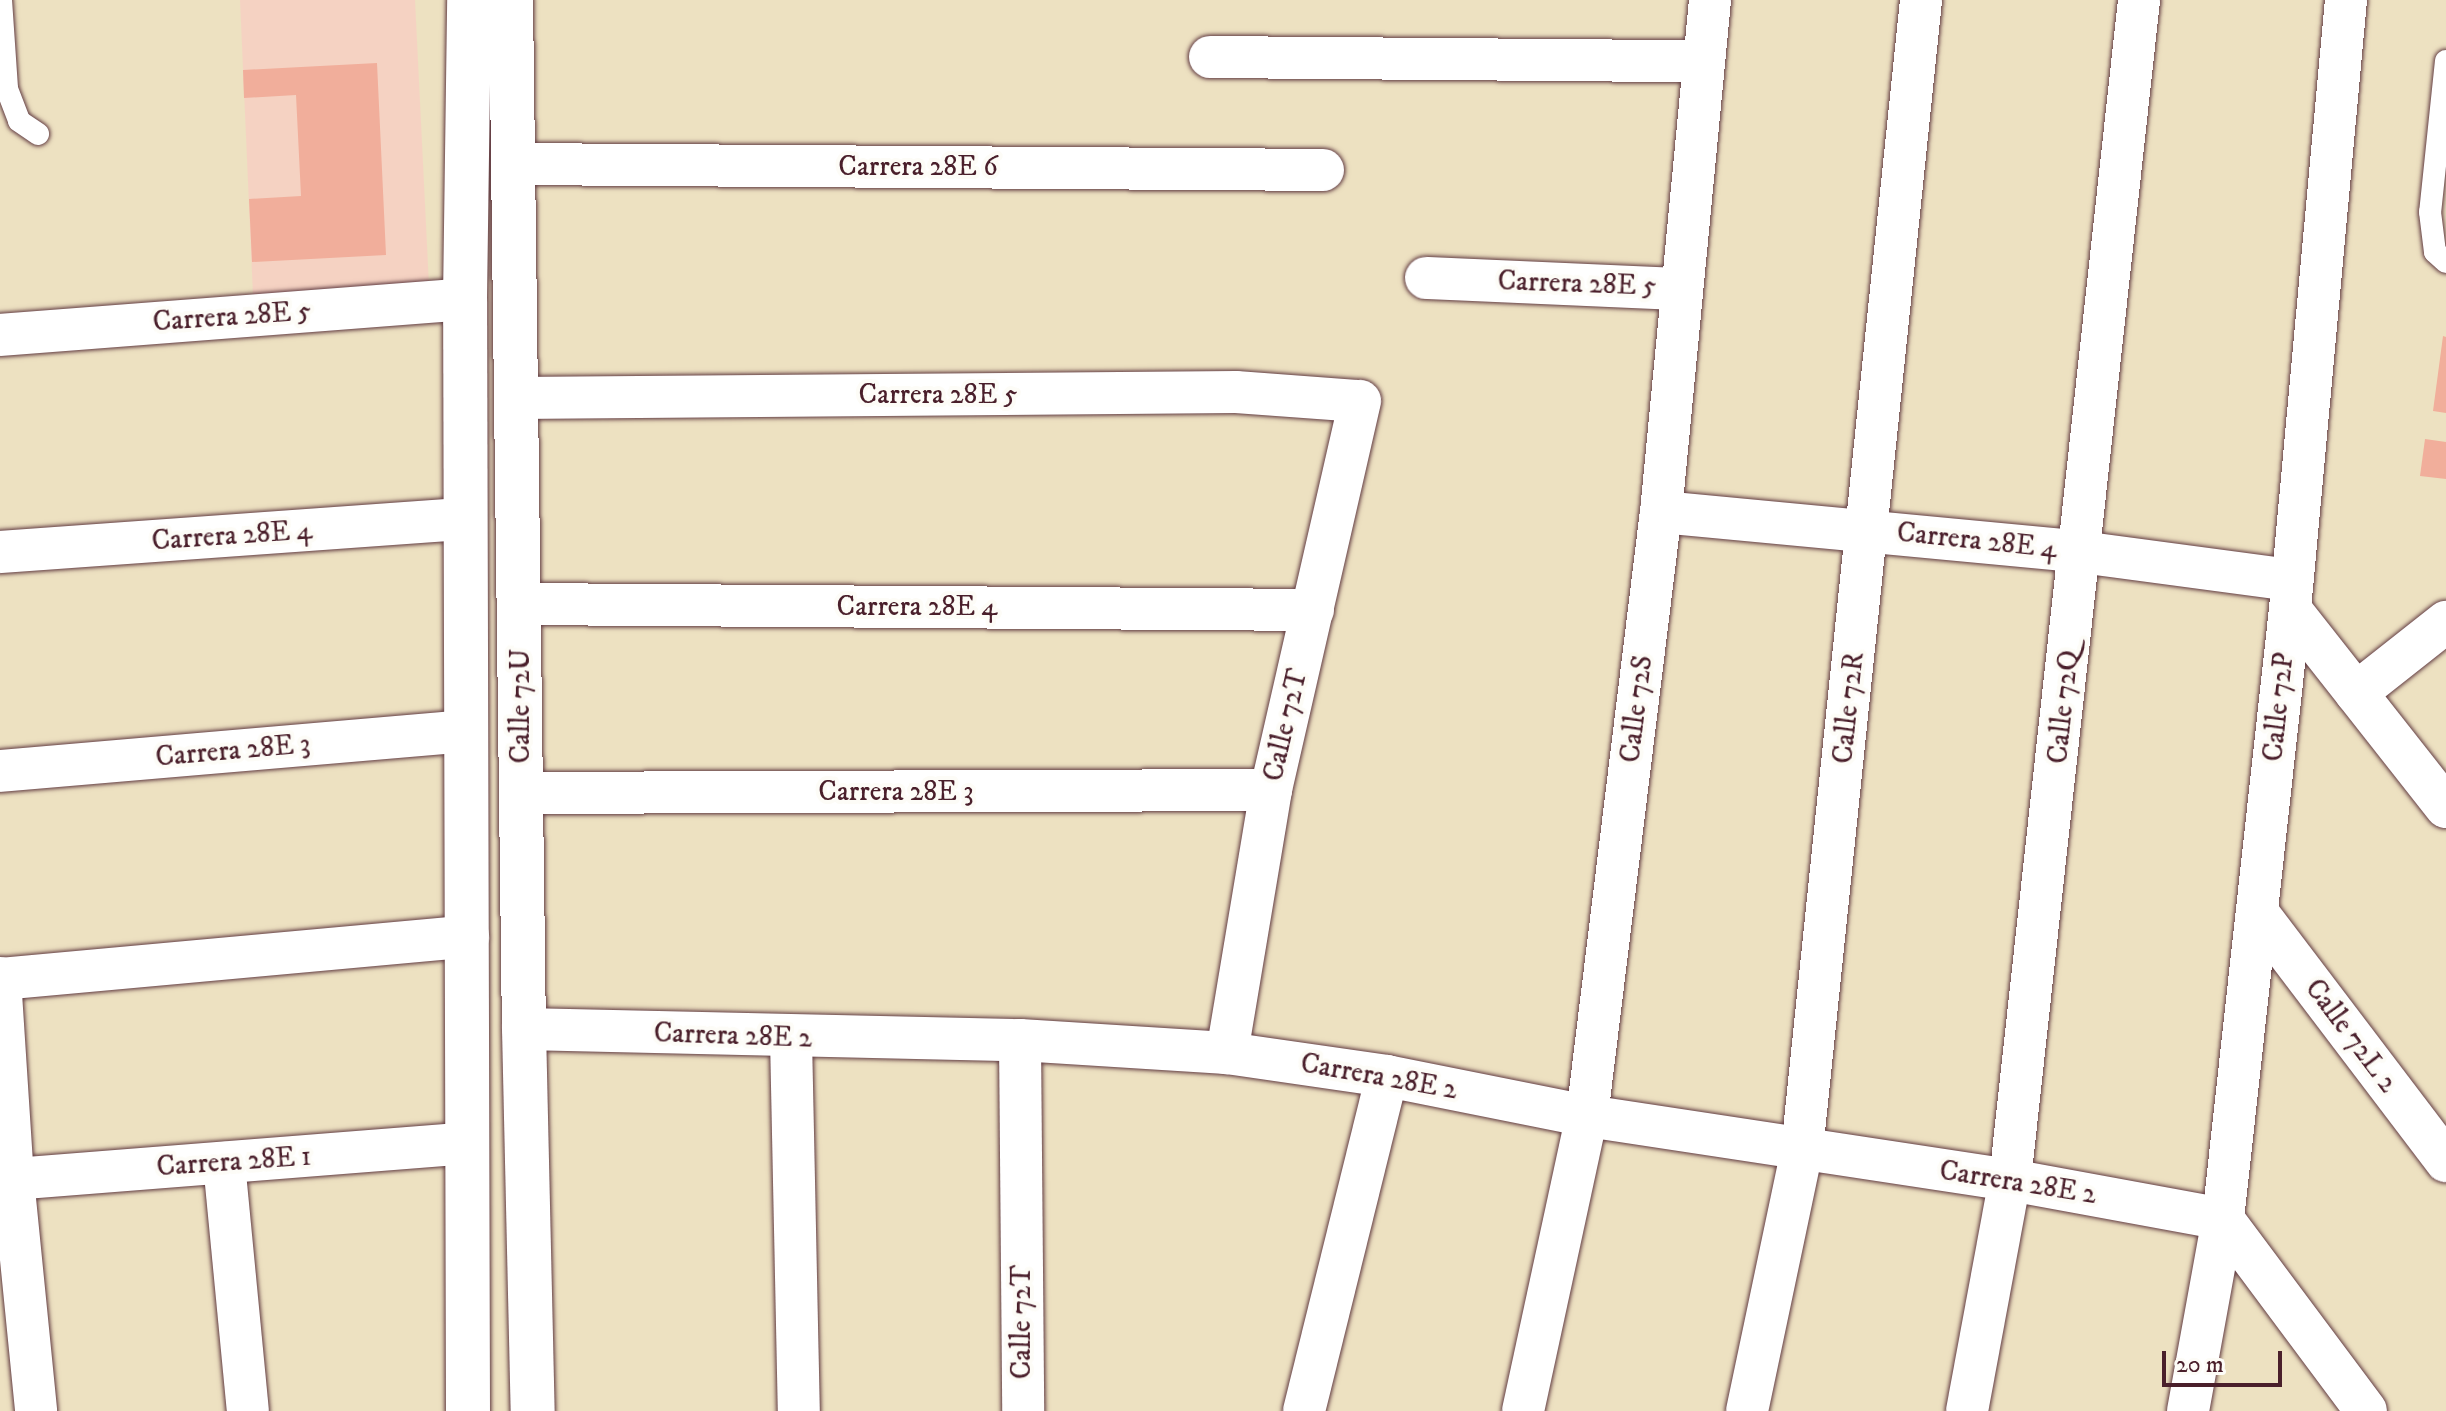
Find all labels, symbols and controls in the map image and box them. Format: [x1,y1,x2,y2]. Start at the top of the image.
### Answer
street label: Carrera 28E 6 [838,150,998,184]
street label: Carrera 28E 5 [1497,264,1657,304]
street label: Carrera 28E 5 [152,295,312,339]
street label: Carrera 28E 5 [859,378,1017,412]
street label: Carrera 28E 4 [151,514,313,558]
street label: Carrera 28E 4 [1895,516,2059,566]
street label: Carrera 28E 4 [837,590,997,624]
street label: Calle 72U [504,648,538,764]
street label: Calle 72Q [2041,649,2087,765]
street label: Calle 72R [1826,651,1872,765]
street label: Calle 72P [2257,651,2301,763]
street label: Calle 72S [1614,653,1660,765]
street label: Calle 72T [1257,665,1315,785]
street label: Carrera 28E 3 [154,727,312,775]
street label: Carrera 28E 3 [818,775,974,809]
street label: Calle 72L 2 [2297,973,2405,1099]
street label: Carrera 28E 2 [653,1016,813,1056]
street label: Carrera 28E 2 [1298,1047,1460,1107]
street label: Carrera 28E 1 [155,1140,313,1184]
street label: Carrera 28E 2 [1937,1154,2099,1212]
street label: Calle 72T [1005,1265,1039,1379]
scale bar [2166,1335,2286,1385]
text: 20 m [2176,1350,2224,1380]

